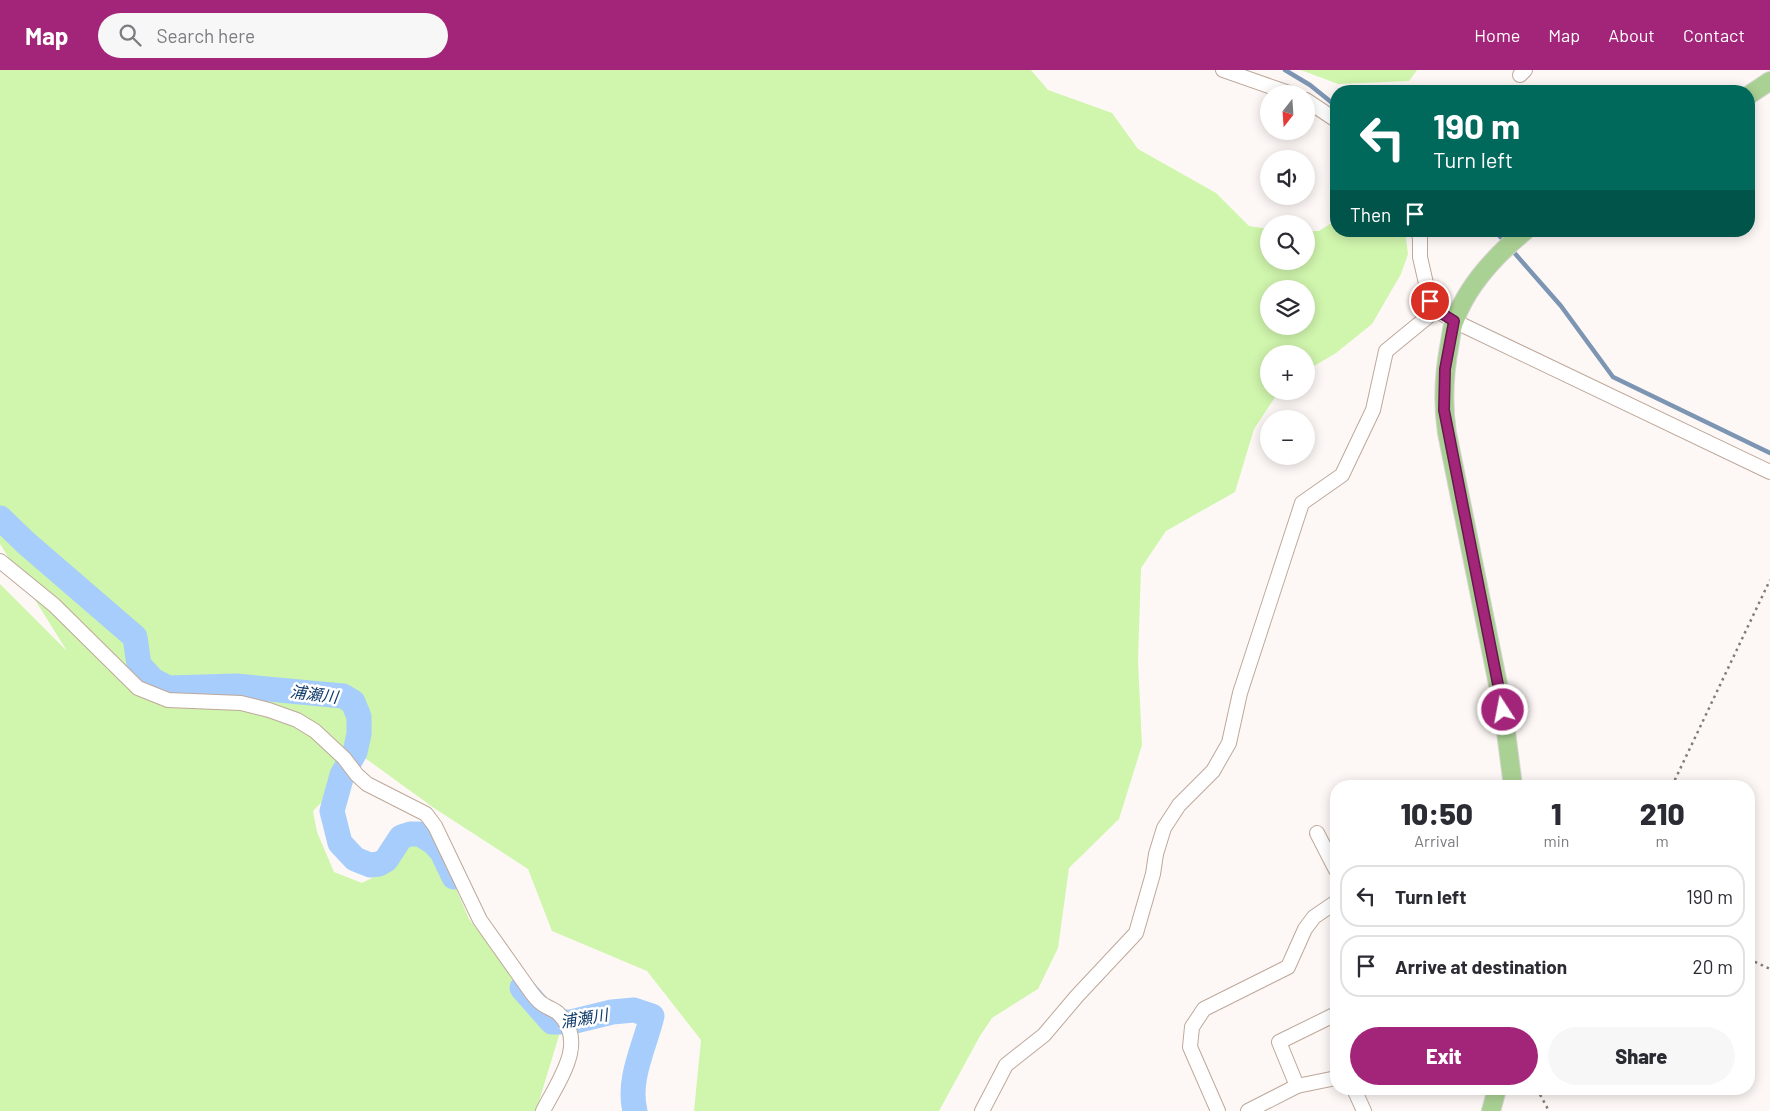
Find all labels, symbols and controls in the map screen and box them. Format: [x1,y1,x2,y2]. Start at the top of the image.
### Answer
search box [98,13,448,58]
text: Map [25,21,68,50]
icon: search [116,21,144,49]
text: Search here [156,24,255,47]
text: Home [1474,24,1520,46]
text: Map [1548,24,1580,46]
text: About [1608,24,1655,46]
text: Contact [1683,24,1745,46]
north arrow [1260,85,1315,140]
map controls [1260,85,1315,465]
text: 190 m [1433,104,1520,146]
icon: left [1350,105,1415,170]
text: Turn left [1433,146,1513,172]
button: sound [1260,150,1315,205]
icon: arrive [1401,200,1429,228]
text: Then [1350,203,1391,226]
button: search [1260,215,1315,270]
button: layers [1260,280,1315,335]
pin [1409,280,1451,322]
icon: arrive [1416,287,1444,315]
button: + [1260,345,1315,400]
button: − [1260,410,1315,465]
water label: 浦瀬川 [289,681,341,706]
position arrow [1476,683,1528,735]
text: 10:50 [1400,795,1473,831]
text: 1 [1551,795,1562,831]
text: 210 [1640,795,1685,831]
text: Arrival [1414,831,1459,850]
text: min [1543,831,1569,850]
text: m [1656,831,1669,850]
icon: left [1352,882,1380,910]
text: Turn left [1395,885,1466,908]
text: 190 m [1686,885,1733,908]
icon: arrive [1352,952,1380,980]
text: Arrive at destination [1395,955,1567,978]
text: 20 m [1693,955,1733,978]
water label: 浦瀬川 [559,1004,611,1031]
button: Exit [1350,1027,1538,1085]
button: Share [1548,1027,1735,1085]

